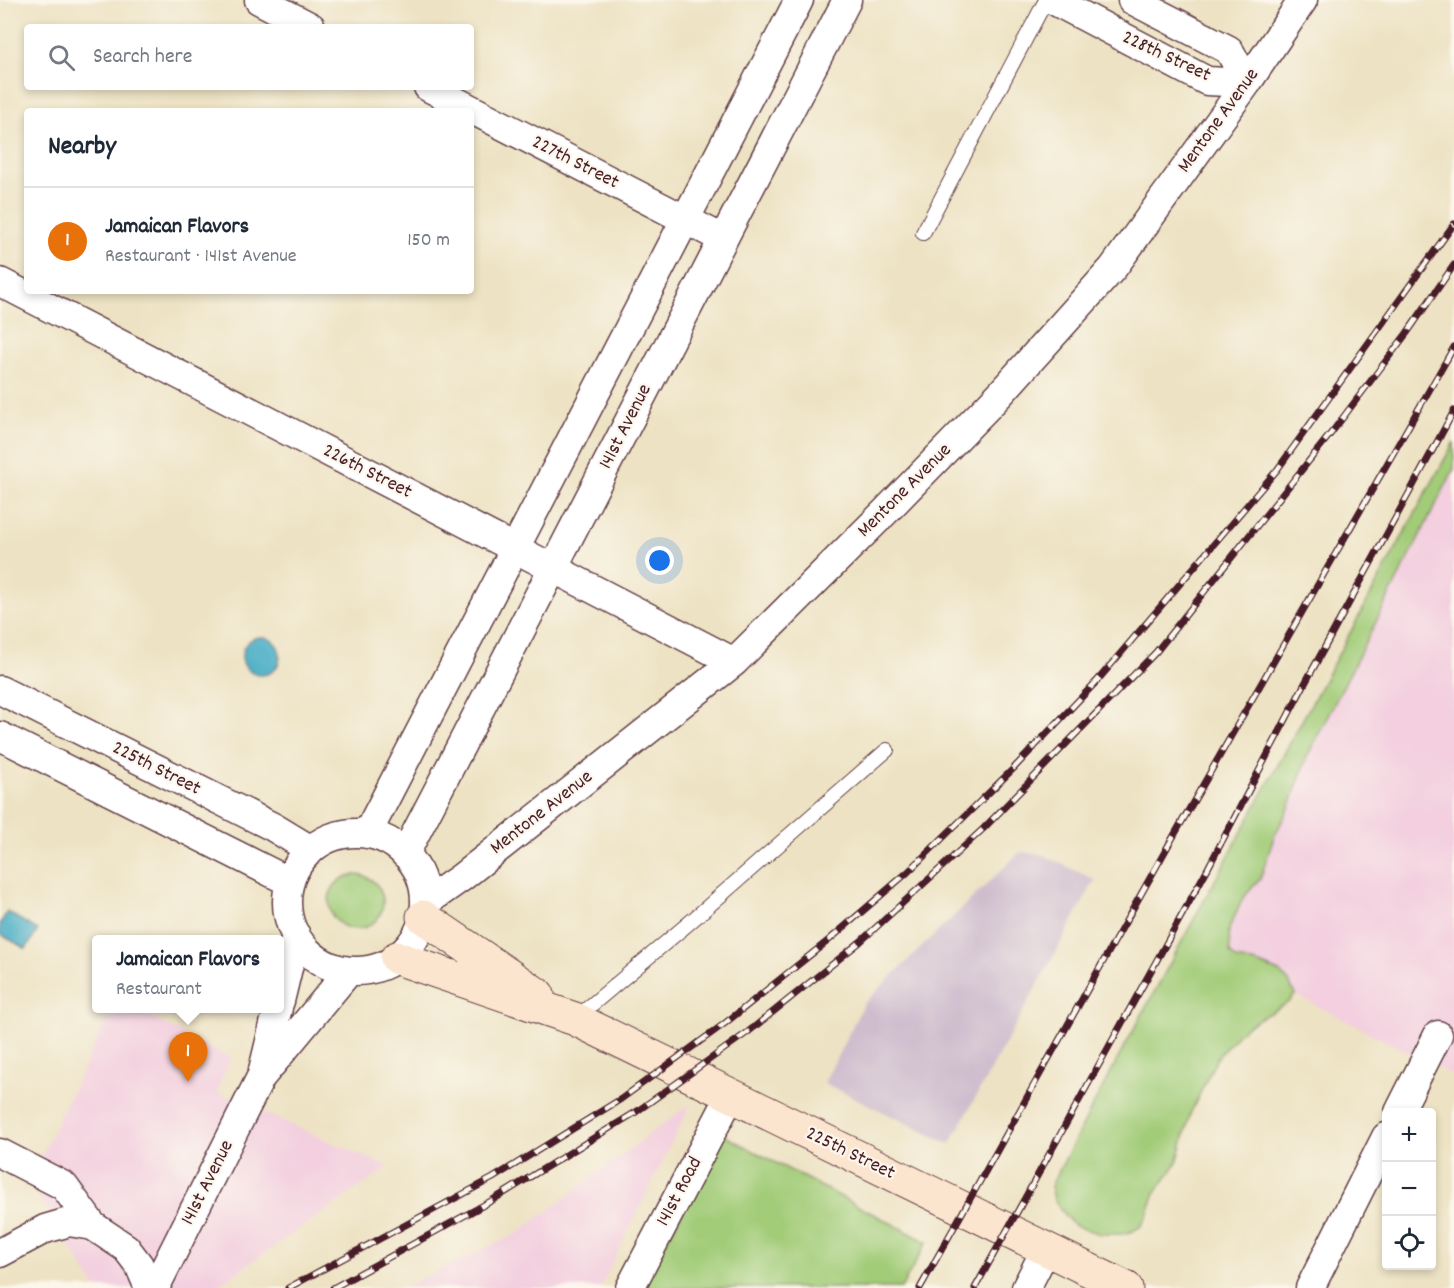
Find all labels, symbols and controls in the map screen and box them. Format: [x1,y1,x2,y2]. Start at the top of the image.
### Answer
search box [24,24,474,90]
street label: 228th Street [1117,24,1215,90]
icon: search [45,41,78,74]
text: Search here [93,42,192,73]
street label: Mentone Avenue [1171,63,1267,179]
text: Nearby [48,129,116,166]
street label: 227th Street [526,129,624,197]
text: Jamaican Flavors [105,212,249,243]
text: 1 [65,227,70,255]
text: 150 m [407,227,450,255]
text: Restaurant · 141st Avenue [105,243,297,271]
street label: 141st Avenue [593,379,659,474]
street label: Mentone Avenue [851,437,959,545]
street label: 226th Street [317,438,417,506]
your location [645,546,674,575]
street label: 225th Street [107,735,205,803]
street label: Mentone Avenue [485,764,599,862]
popup [92,935,284,1013]
text: Jamaican Flavors [116,945,260,976]
text: Restaurant [116,976,202,1004]
pin: 1 [168,1032,207,1082]
map controls [1382,1108,1436,1270]
button: + [1382,1108,1436,1162]
street label: 225th Street [801,1120,899,1188]
street label: 141st Avenue [175,1135,241,1230]
street label: 141st Road [650,1152,710,1232]
button: − [1382,1162,1436,1216]
button: locate [1382,1216,1436,1270]

